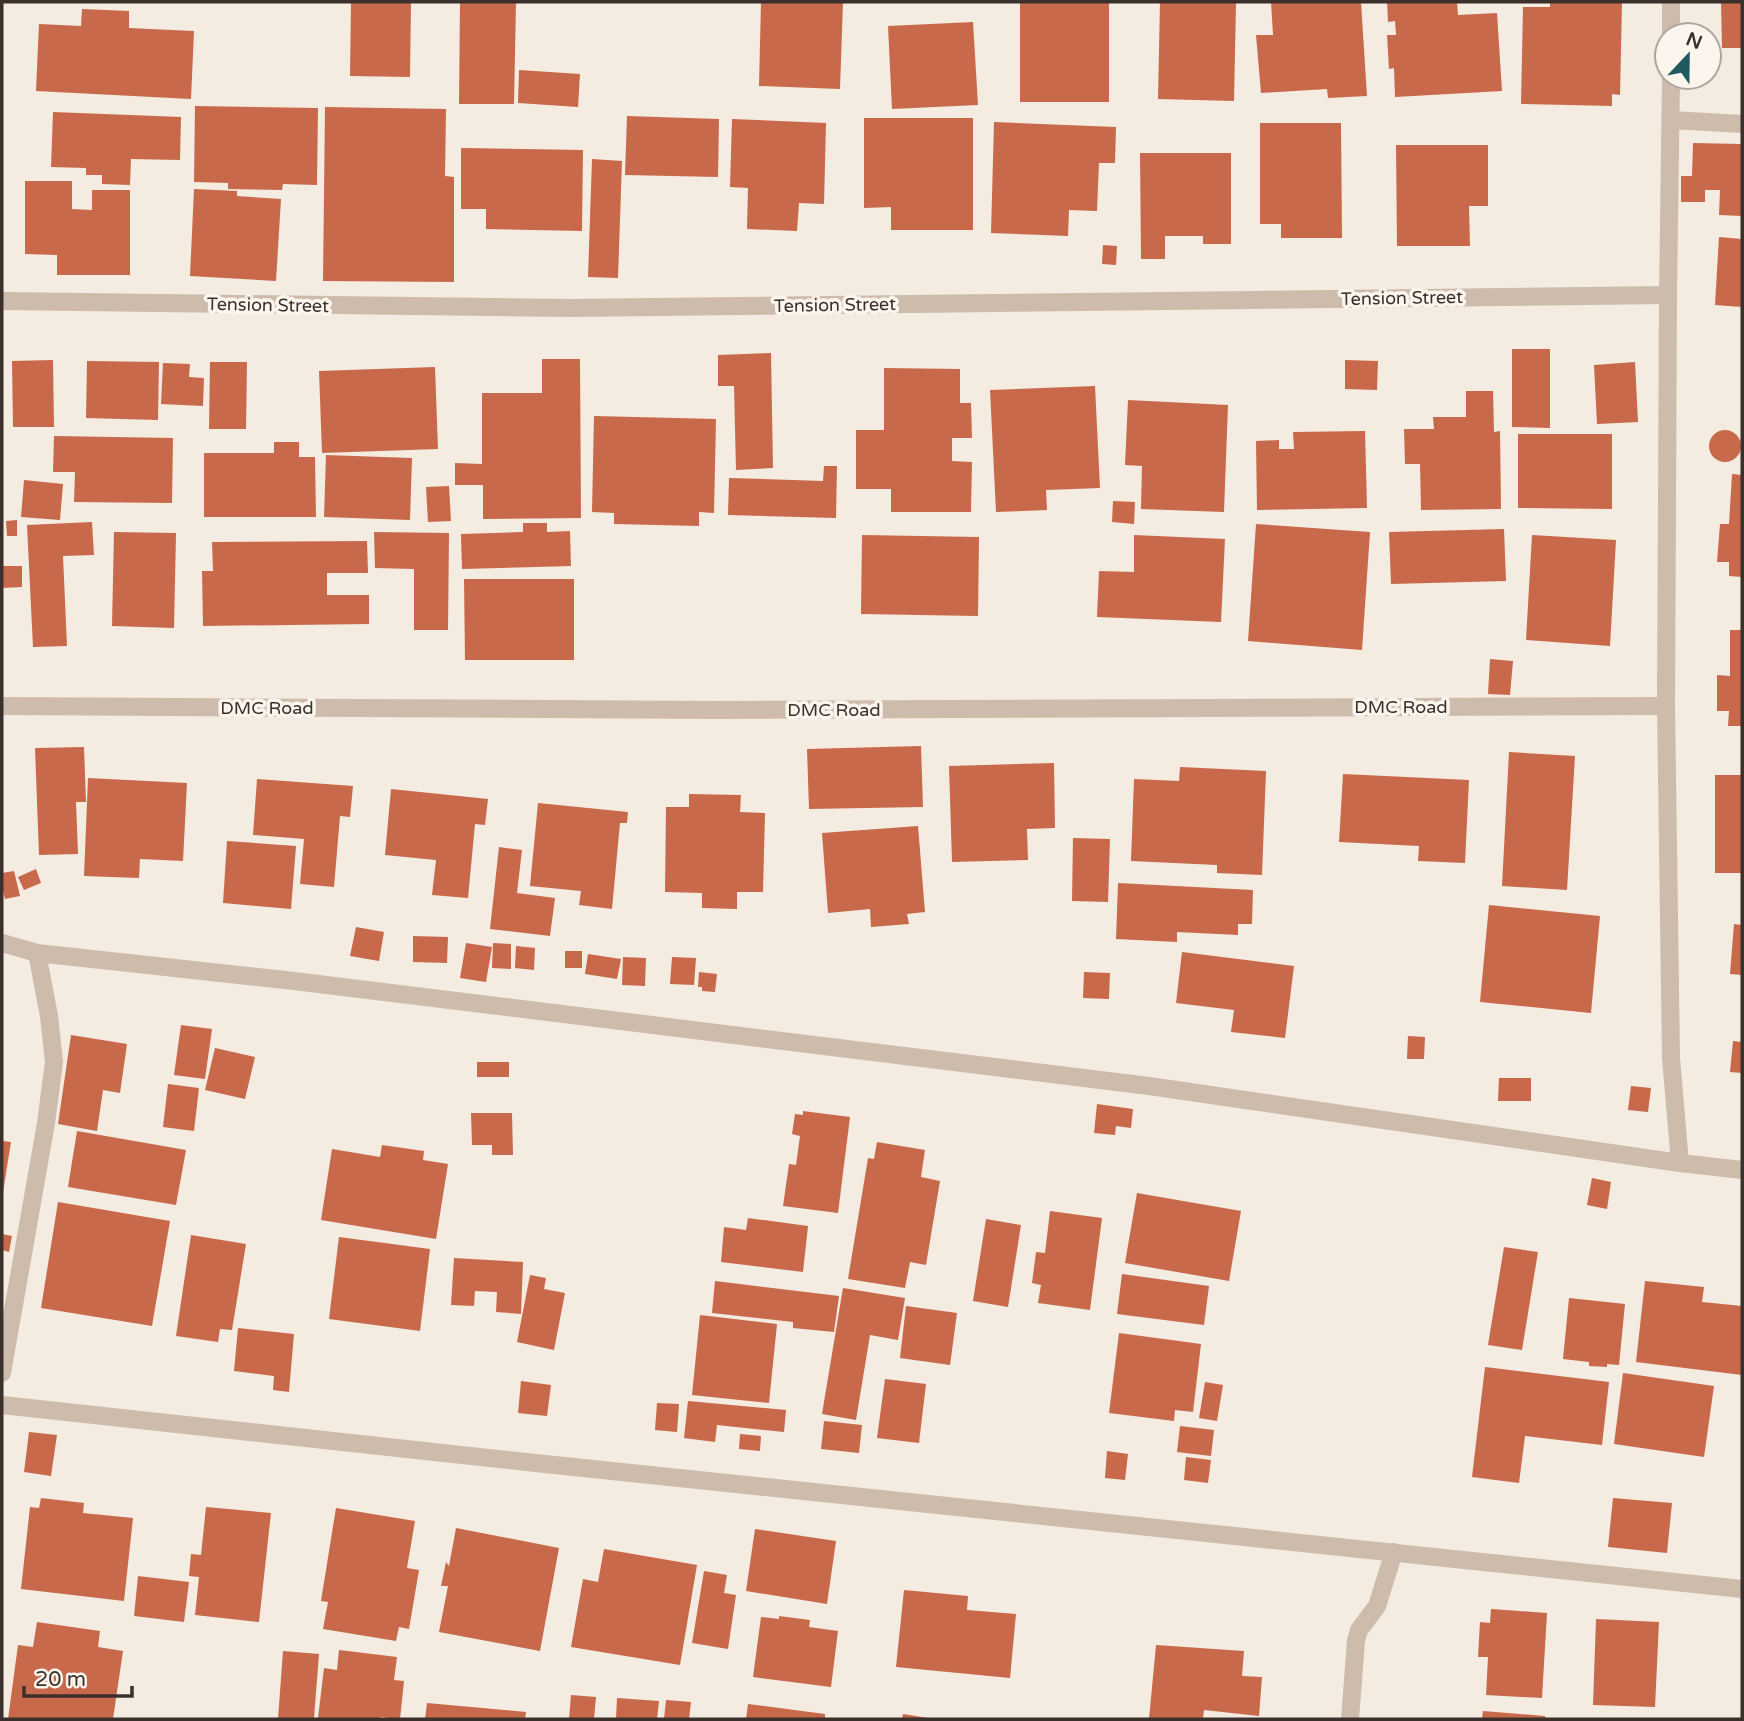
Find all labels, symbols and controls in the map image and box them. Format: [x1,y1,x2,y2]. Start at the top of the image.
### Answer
north arrow [1653,21,1723,91]
text: N [1683,28,1705,54]
street label: Tension Street [1341,286,1463,310]
street label: Tension Street [207,293,329,317]
street label: Tension Street [774,293,896,317]
street label: DMC Road [1354,696,1448,718]
street label: DMC Road [220,697,314,719]
street label: DMC Road [787,699,881,721]
scale bar [24,1654,133,1698]
text: 20 m [35,1667,86,1692]

